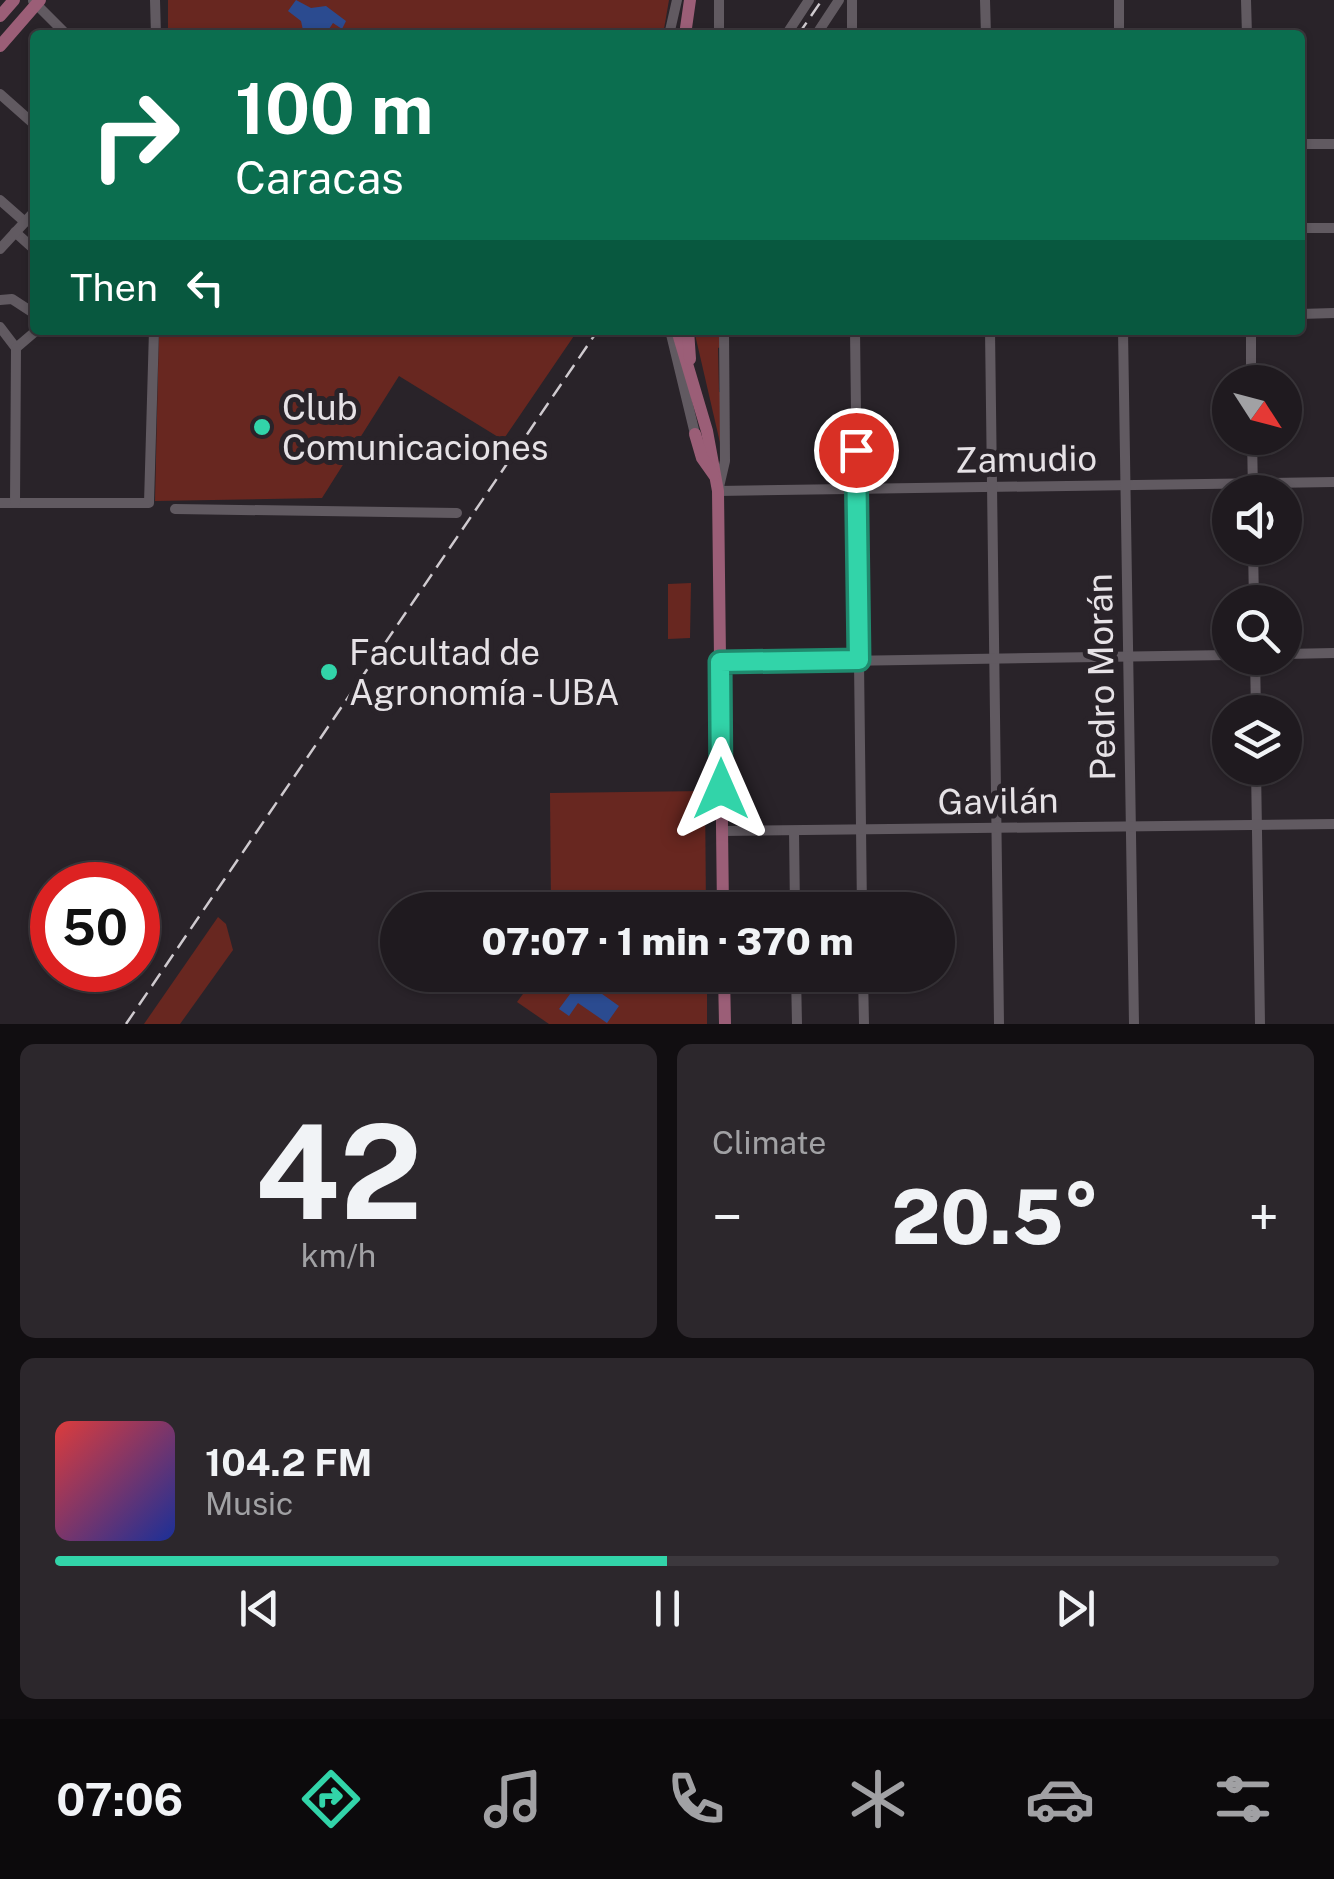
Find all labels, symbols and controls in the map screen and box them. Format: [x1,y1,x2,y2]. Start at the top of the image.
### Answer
text: 100 m [235,67,433,150]
icon: right [70,70,200,200]
text: Caracas [235,151,404,204]
icon: left [178,260,233,315]
text: Then [70,265,158,310]
north arrow [1212,365,1302,455]
map controls [1212,365,1302,785]
place label: Club Comunicaciones [282,387,549,468]
pin [814,408,899,493]
marker: Club Comunicaciones [251,416,273,438]
icon: arrive [829,423,884,478]
street label: Zamudio [955,437,1097,481]
button: sound [1212,475,1302,565]
street label: Pedro Morán [1079,573,1123,781]
button: search [1212,585,1302,675]
place label: Facultad de Agronomía - UBA [349,632,620,713]
marker: Facultad de Agronomía - UBA [318,661,340,683]
button: layers [1212,695,1302,785]
position arrow [669,737,773,841]
street label: Gavilán [937,779,1059,823]
speed limit sign: 50 [30,862,160,992]
text: 07:07 · 1 min · 370 m [481,919,854,964]
text: 42 [255,1096,422,1248]
text: Climate [712,1124,826,1161]
text: 20.5° [892,1173,1099,1261]
text: − [712,1185,743,1249]
text: + [1249,1185,1279,1249]
text: km/h [301,1237,376,1274]
text: 104.2 FM [205,1440,372,1485]
text: Music [205,1485,293,1522]
icon: previous [232,1581,287,1636]
icon: pause [640,1581,695,1636]
icon: next [1048,1581,1103,1636]
icon: directions [296,1764,366,1834]
icon: music [478,1764,548,1834]
icon: phone [661,1764,731,1834]
icon: climate [843,1764,913,1834]
icon: car [1025,1764,1095,1834]
icon: filters [1208,1764,1278,1834]
text: 07:06 [56,1773,183,1826]

